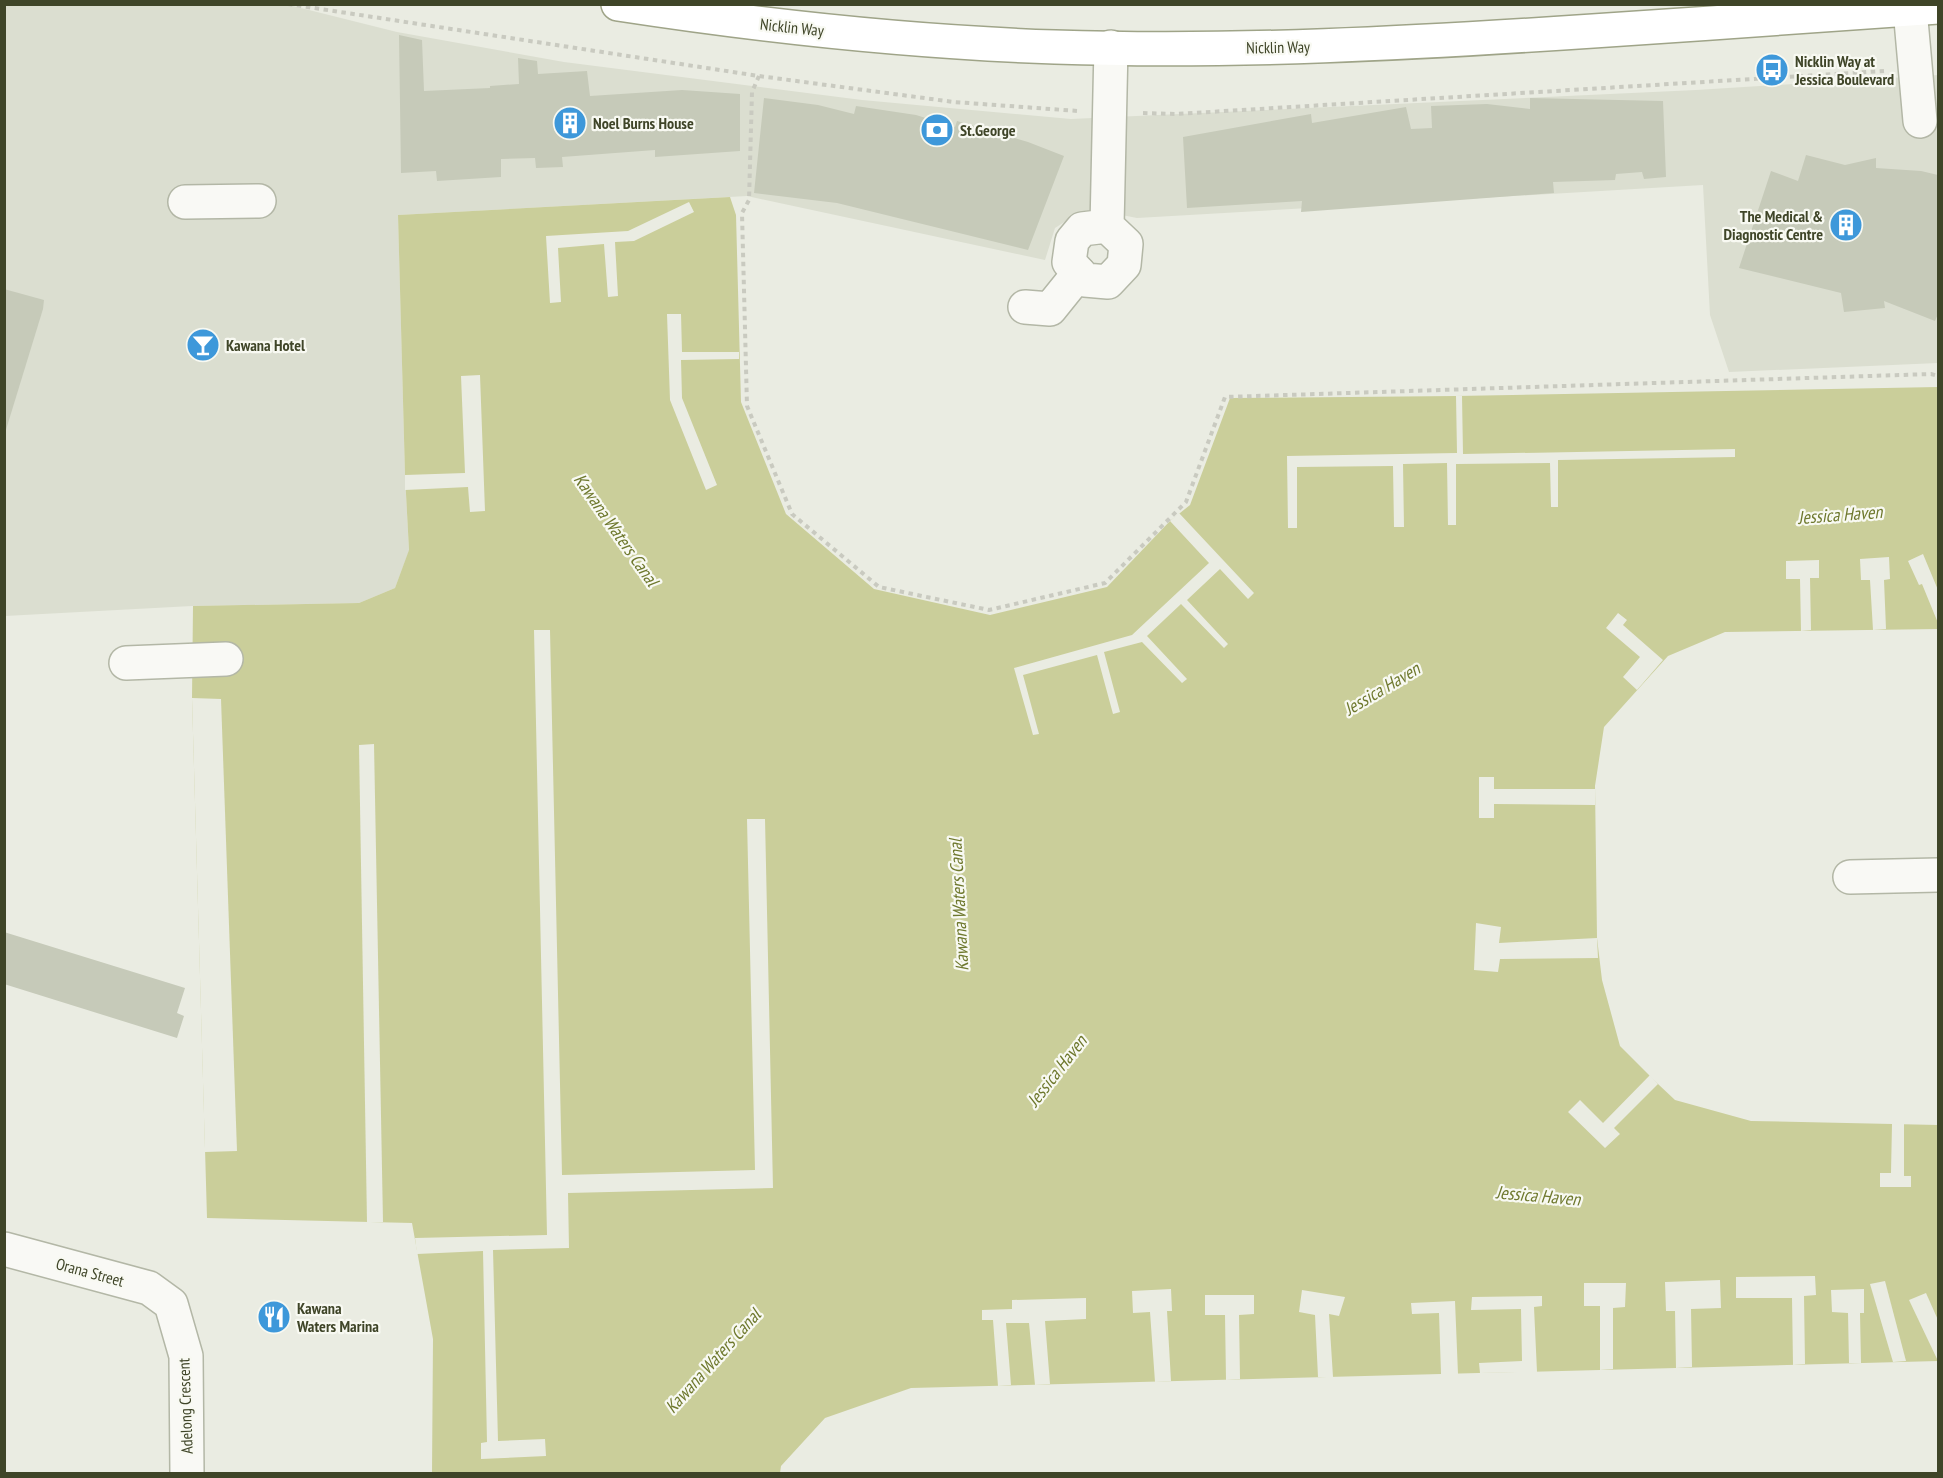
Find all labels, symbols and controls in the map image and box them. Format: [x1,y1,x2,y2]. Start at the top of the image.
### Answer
street label: Nicklin Way [759,14,825,40]
street label: Nicklin Way [1246,36,1310,58]
place label: Nicklin Way at Jessica Boulevard [1794,51,1894,89]
bus stop icon: Nicklin Way at Jessica Boulevard [1754,52,1790,88]
building icon: Noel Burns House [552,105,588,141]
bank icon: St.George [919,112,955,148]
place label: Noel Burns House [593,113,694,133]
place label: St.George [960,120,1016,140]
place label: The Medical & Diagnostic Centre [1724,206,1823,244]
building icon: The Medical & Diagnostic Centre [1828,207,1864,243]
bar icon: Kawana Hotel [185,327,221,363]
place label: Kawana Hotel [226,335,305,355]
water label: Kawana Waters Canal [569,469,665,592]
water label: Jessica Haven [1796,500,1884,529]
water label: Jessica Haven [1339,656,1425,721]
water label: Kawana Waters Canal [943,837,973,972]
water label: Jessica Haven [1021,1029,1092,1112]
water label: Jessica Haven [1494,1180,1582,1211]
street label: Orana Street [54,1253,127,1291]
place label: Kawana Waters Marina [296,1298,379,1336]
restaurant icon: Kawana Waters Marina [256,1299,292,1335]
water label: Kawana Waters Canal [660,1302,767,1418]
street label: Adelong Crescent [173,1357,197,1454]

